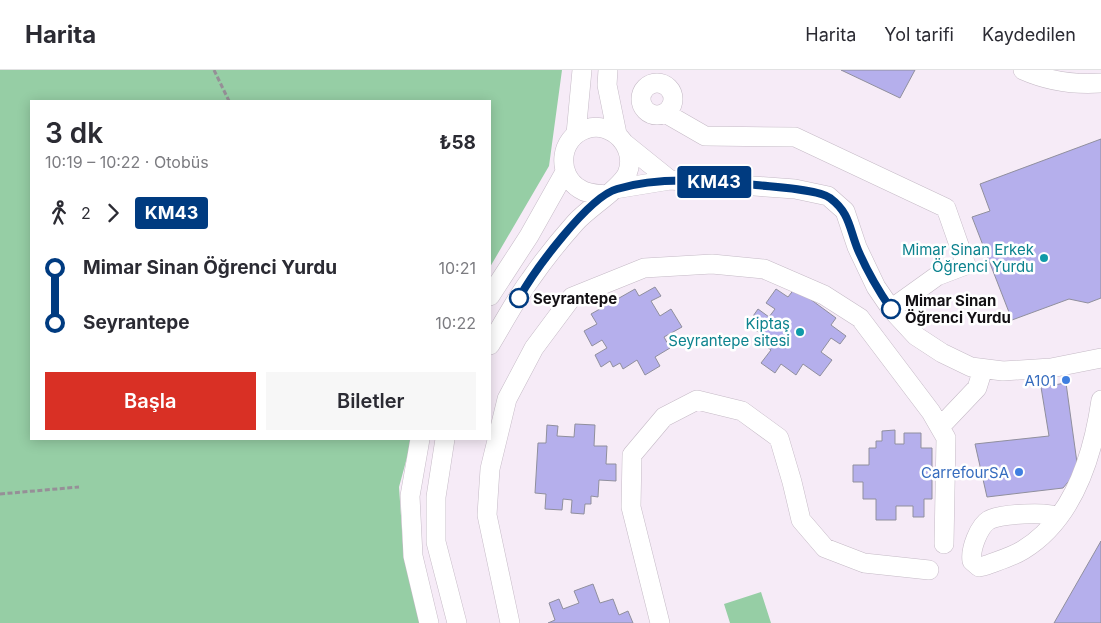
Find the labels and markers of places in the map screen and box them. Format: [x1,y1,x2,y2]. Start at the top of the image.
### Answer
place label: Mimar Sinan Erkek Öğrenci Yurdu [902,240,1035,276]
marker: Mimar Sinan Erkek Öğrenci Yurdu [1038,252,1050,264]
marker: Seyrantepe [509,288,529,308]
place label: Seyrantepe [533,289,617,308]
place label: Mimar Sinan Öğrenci Yurdu [905,291,1011,327]
marker: Mimar Sinan Öğrenci Yurdu [881,299,901,319]
place label: Kiptaş Seyrantepe sitesi [668,314,790,350]
marker: Kiptaş Seyrantepe sitesi [794,326,806,338]
place label: A101 [1024,371,1056,390]
marker: A101 [1060,374,1072,386]
place label: CarrefourSA [921,463,1009,482]
marker: CarrefourSA [1013,466,1025,478]

